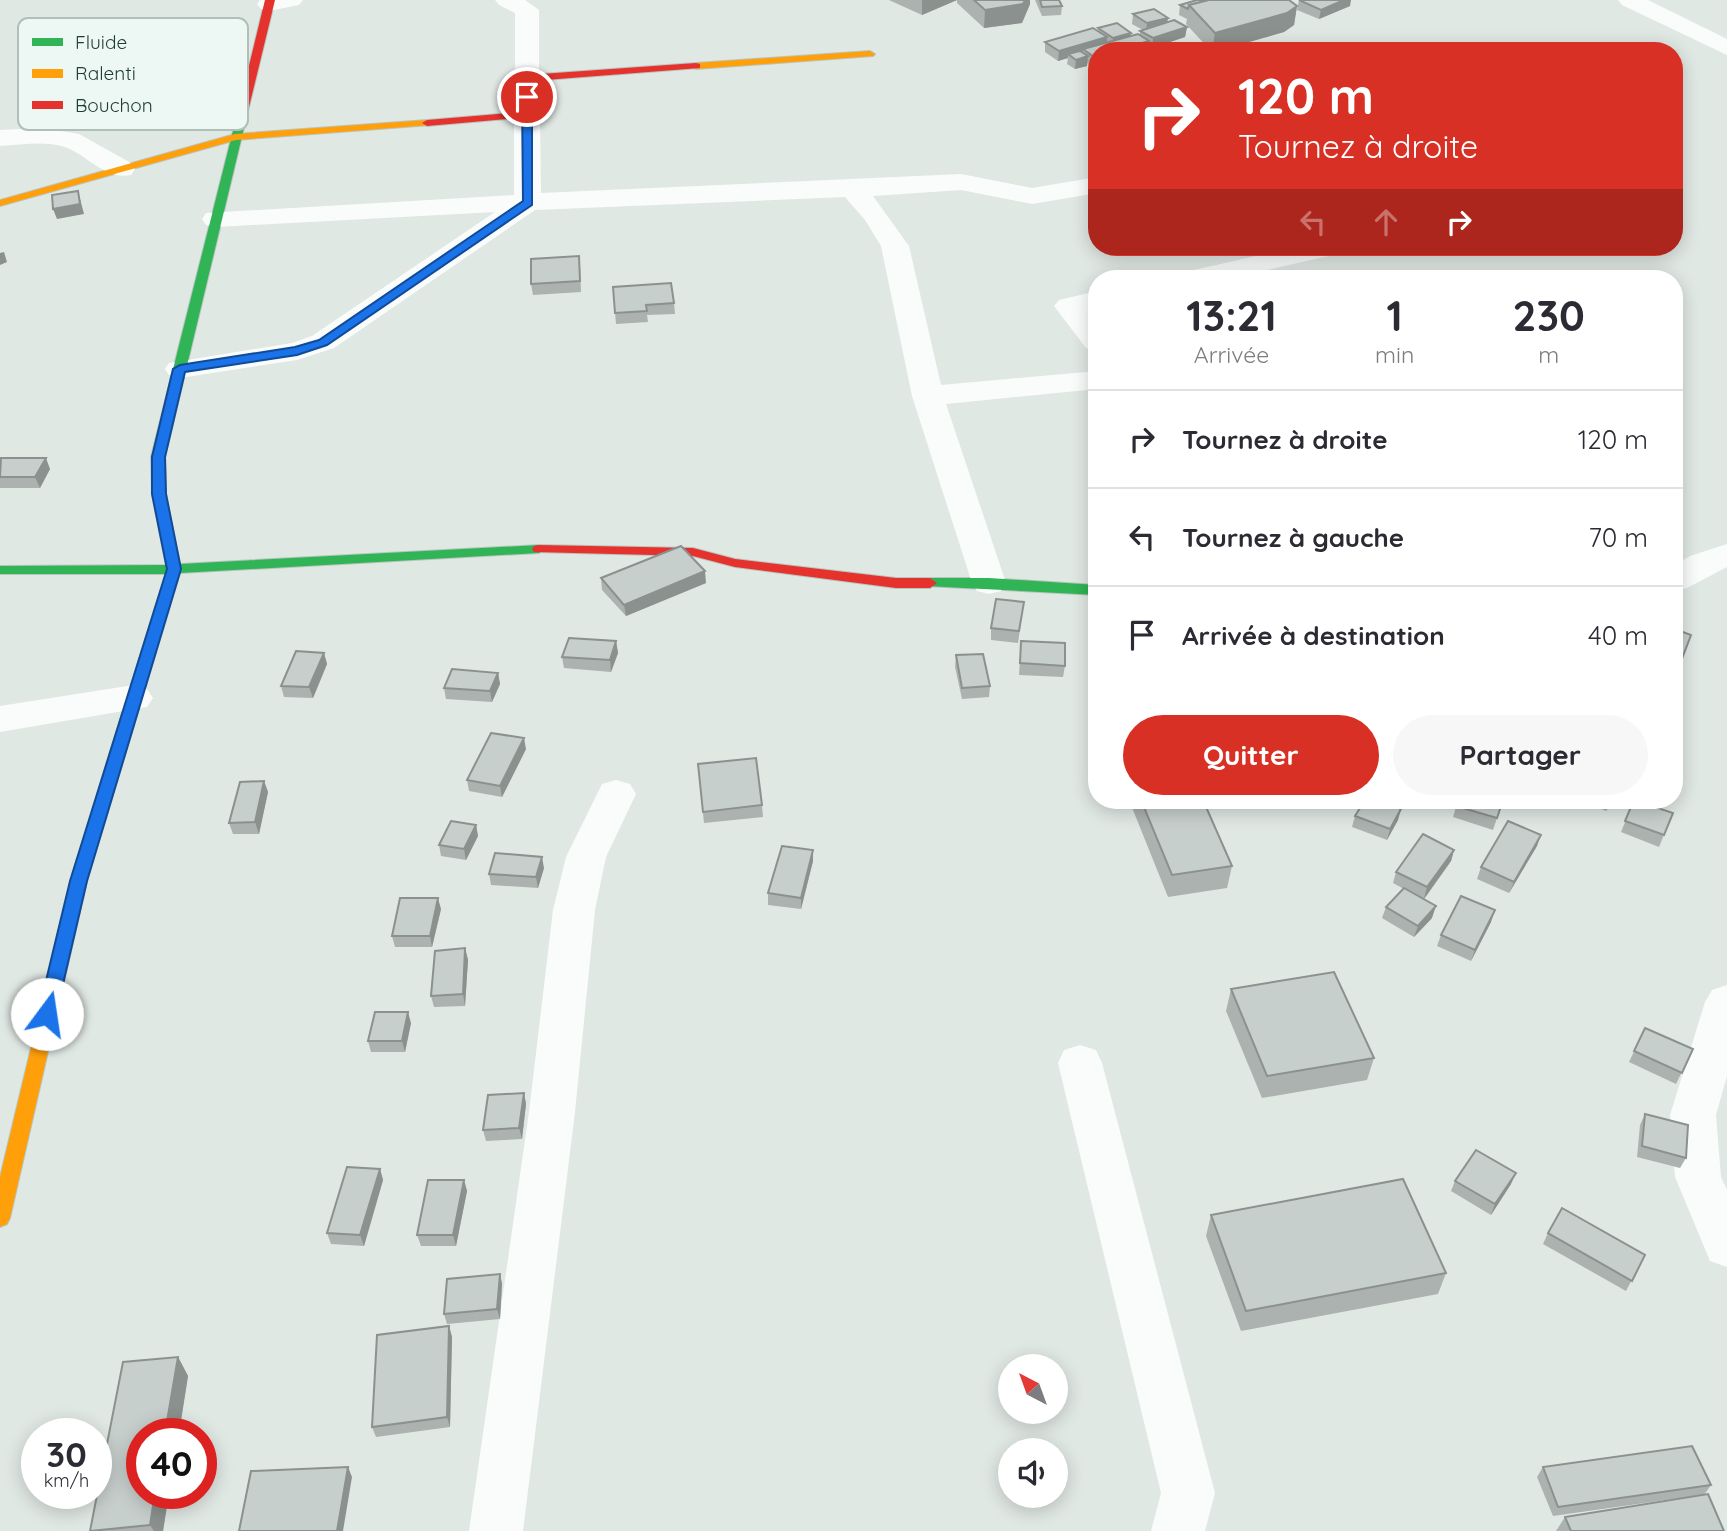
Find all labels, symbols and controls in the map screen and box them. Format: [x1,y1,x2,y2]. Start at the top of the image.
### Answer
legend [18,18,248,130]
text: Fluide [75,30,127,54]
text: Ralenti [75,61,136,85]
text: 120 m [1238,65,1374,126]
pin [497,67,557,127]
icon: right [1123,70,1214,161]
icon: arrive [508,78,546,116]
text: Bouchon [75,93,153,117]
text: Tournez à droite [1238,126,1478,166]
icon: left [1294,203,1332,241]
icon: ahead [1367,203,1405,241]
icon: right [1440,203,1478,241]
text: 13:21 [1186,289,1277,342]
text: 1 [1387,289,1403,342]
text: 230 [1513,289,1585,342]
text: Arrivée [1194,340,1269,369]
text: min [1375,340,1414,369]
text: m [1538,340,1559,369]
icon: right [1123,420,1161,458]
text: Tournez à droite [1182,423,1387,456]
text: 120 m [1578,423,1648,456]
icon: left [1123,518,1161,556]
text: Tournez à gauche [1182,521,1404,554]
text: 70 m [1588,521,1648,554]
icon: arrive [1123,616,1161,654]
text: Arrivée à destination [1182,619,1445,652]
text: 40 m [1588,619,1648,652]
button: Quitter [1123,715,1379,795]
button: Partager [1393,715,1648,795]
position arrow [10,977,84,1051]
north arrow [998,1354,1068,1424]
map controls [998,1354,1068,1508]
speed limit sign: 40 [126,1418,217,1509]
text: 30 [46,1432,87,1476]
button: sound [998,1438,1068,1508]
text: km/h [44,1469,89,1492]

